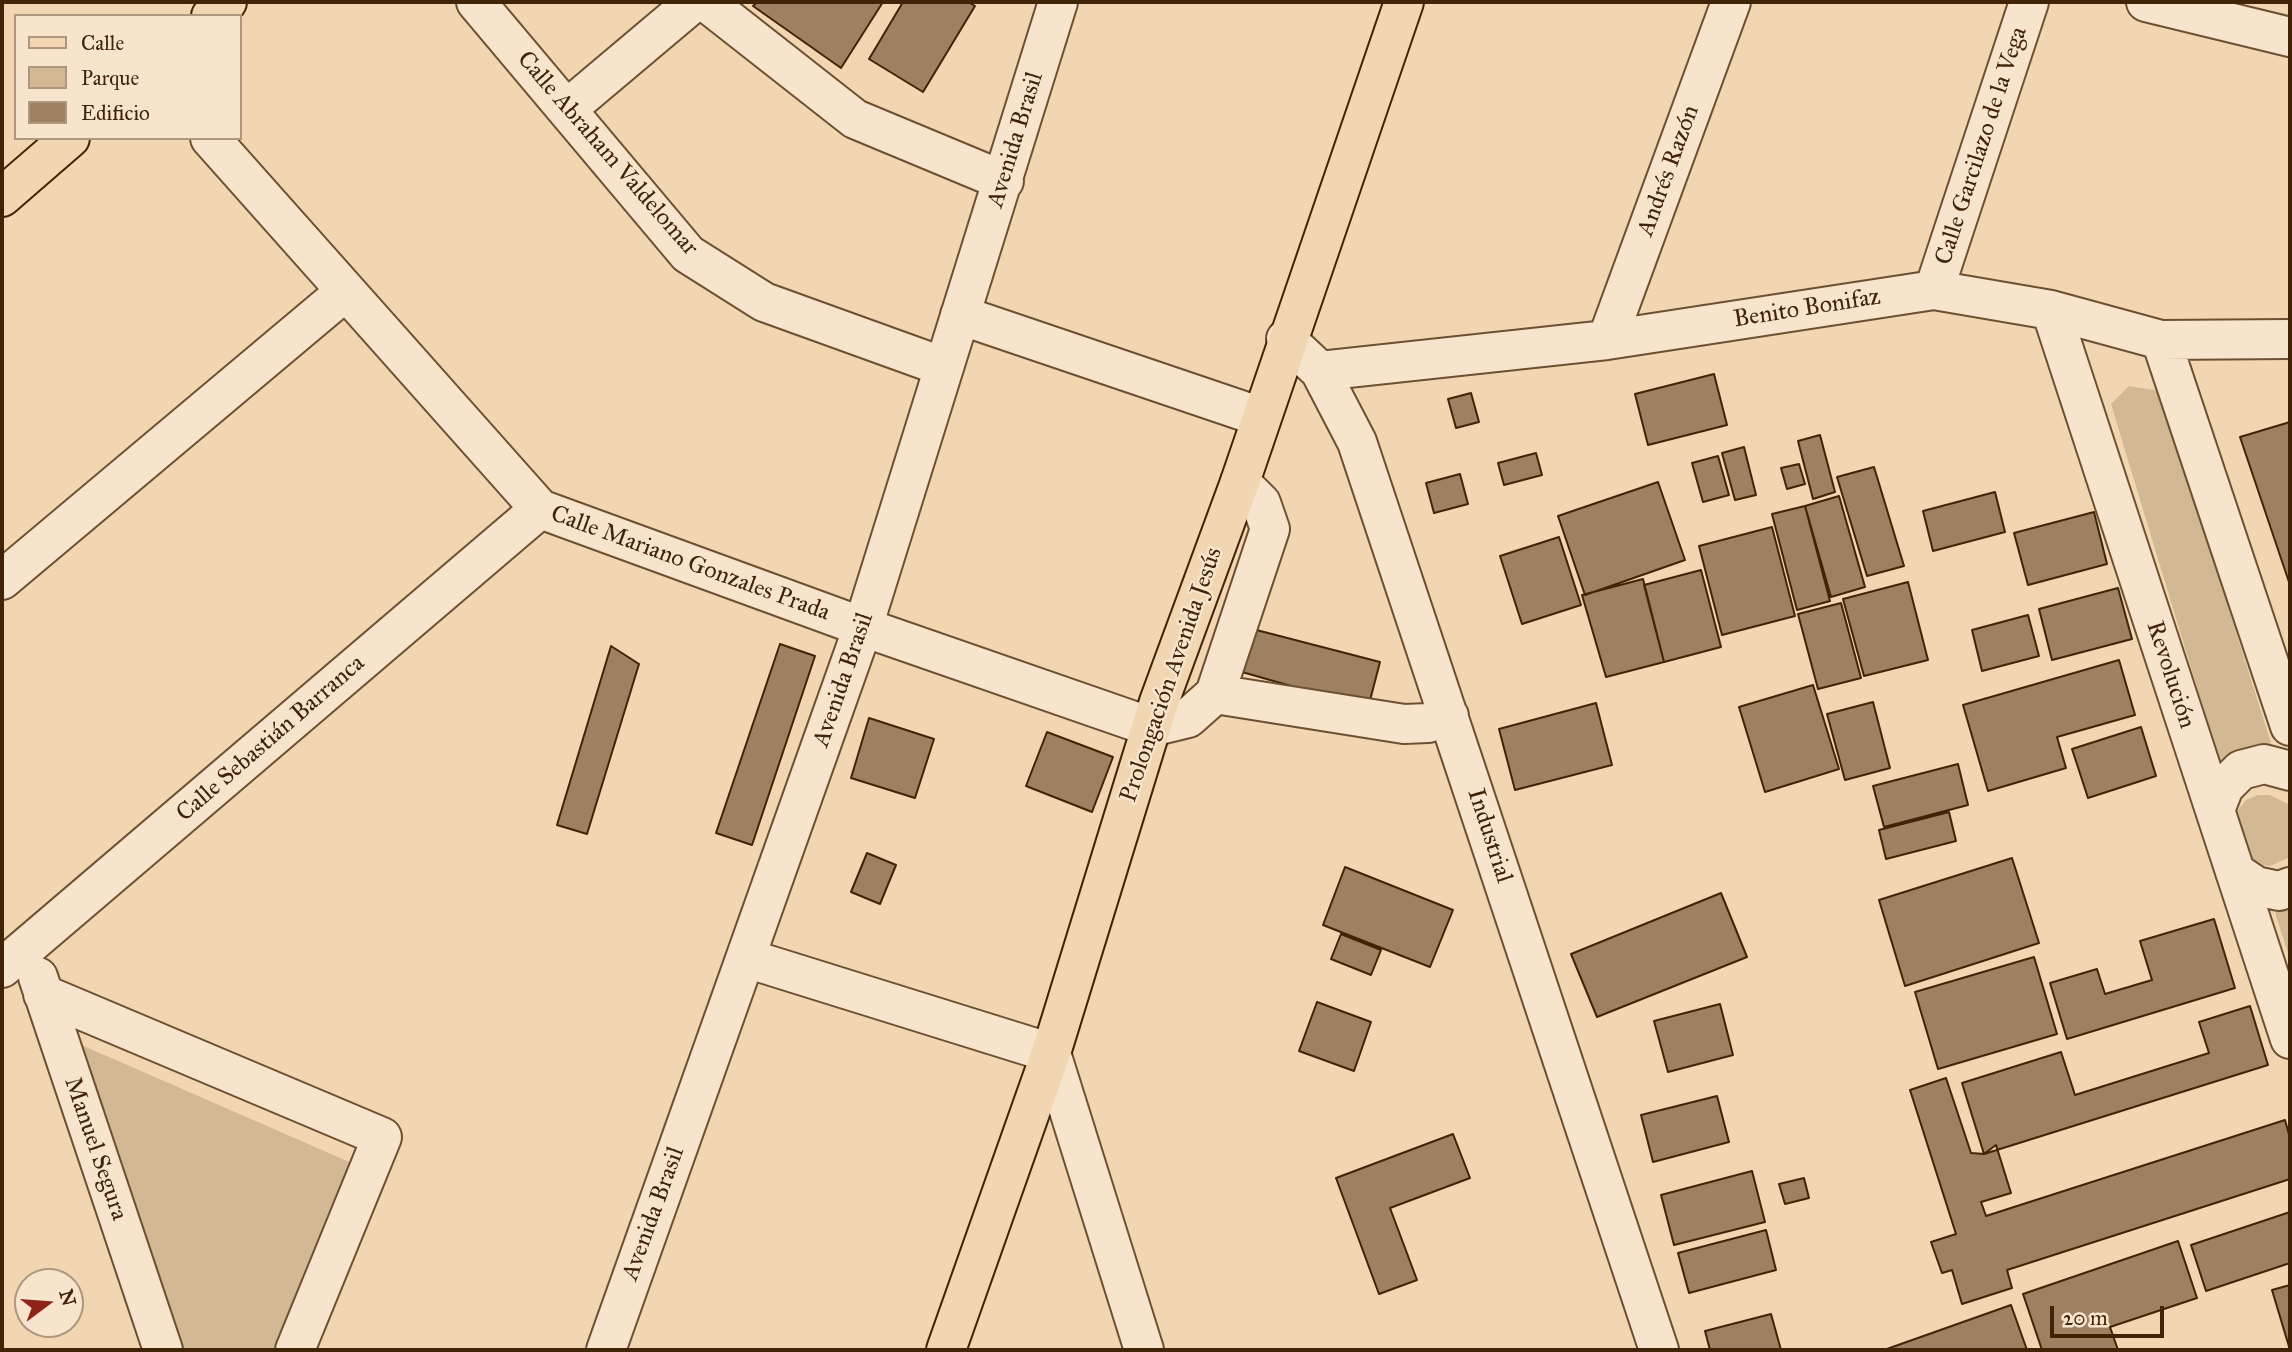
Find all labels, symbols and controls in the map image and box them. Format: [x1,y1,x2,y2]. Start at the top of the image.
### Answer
legend [14,14,242,140]
street label: Calle Garcilazo de la Vega [1930,23,2034,269]
text: Calle [81,30,124,56]
street label: Calle Abraham Valdelomar [510,46,704,262]
text: Parque [81,65,139,91]
street label: Avenida Brasil [982,69,1050,211]
text: Edificio [81,100,150,126]
street label: Andrés Razón [1632,102,1706,240]
street label: Benito Bonifaz [1731,283,1883,335]
street label: Calle Mariano Gonzales Prada [547,500,833,628]
street label: Prolongación Avenida Jesús [1115,544,1229,806]
street label: Avenida Brasil [808,609,880,751]
street label: Revolución [2139,618,2201,732]
street label: Calle Sebastián Barranca [171,650,371,828]
street label: Industrial [1460,785,1518,887]
street label: Manuel Segura [57,1074,133,1224]
street label: Avenida Brasil [617,1143,691,1285]
north arrow [14,1268,84,1338]
text: N [54,1287,81,1309]
scale bar [2054,1292,2168,1336]
text: 20 m [2063,1305,2108,1331]

